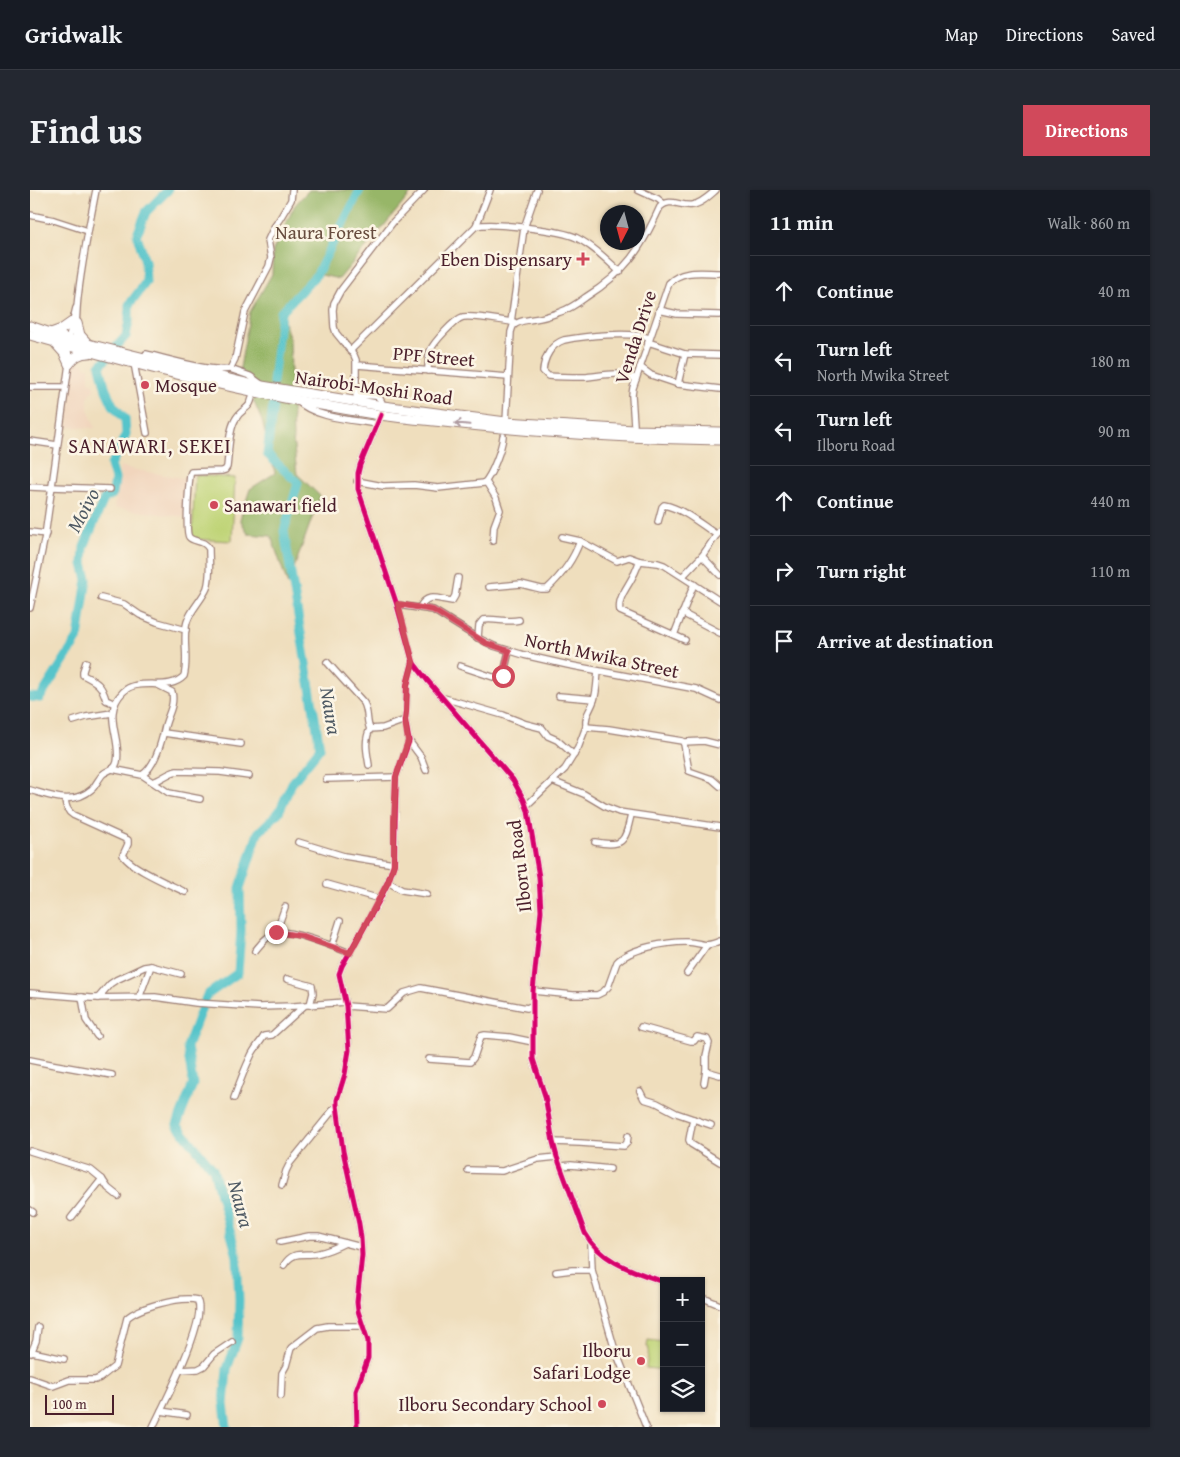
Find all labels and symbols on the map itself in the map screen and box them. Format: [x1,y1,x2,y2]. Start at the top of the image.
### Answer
north arrow [600,205,645,250]
park label: Naura Forest [275,218,377,246]
place label: Eben Dispensary [441,245,573,273]
marker: Eben Dispensary [576,252,590,266]
street label: Venda Drive [607,287,663,387]
street label: PPF Street [392,338,476,374]
street label: Nairobi-Moshi Road [294,362,455,412]
place label: Mosque [155,371,217,399]
marker: Mosque [139,379,151,391]
one-way arrow [454,419,470,429]
district label: SANAWARI, SEKEI [68,431,232,460]
water label: Moivo [59,482,106,537]
place label: Sanawari field [224,491,338,519]
marker: Sanawari field [208,499,220,511]
street label: North Mwika Street [522,625,682,685]
route start [492,665,515,688]
water label: Naura [313,684,350,738]
street label: Ilboru Road [499,817,539,914]
route end [265,921,288,944]
water label: Naura [221,1176,262,1231]
place label: Ilboru Safari Lodge [533,1336,632,1386]
marker: Ilboru Safari Lodge [635,1355,647,1367]
place label: Ilboru Secondary School [399,1390,592,1418]
scale bar [45,1392,114,1415]
marker: Ilboru Secondary School [596,1398,608,1410]

